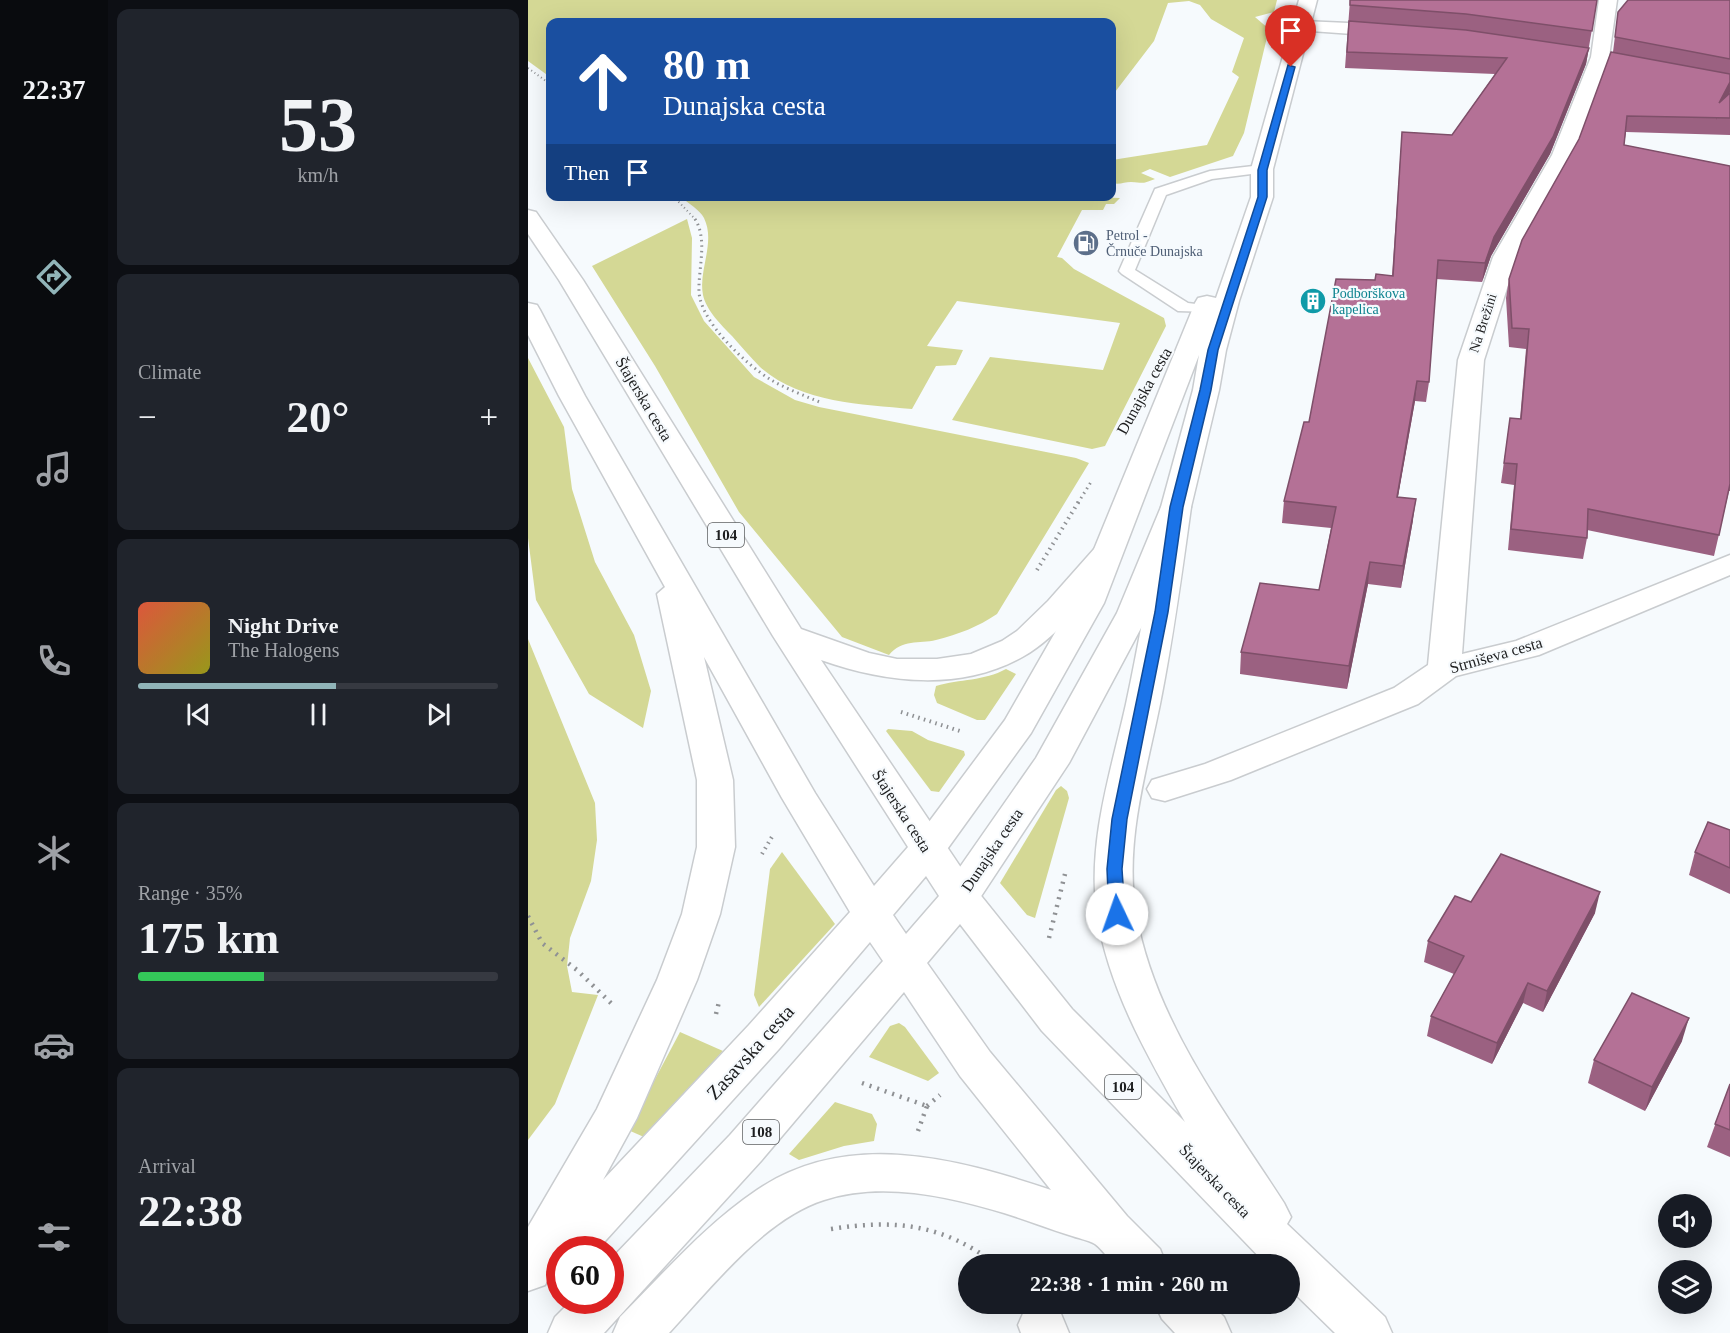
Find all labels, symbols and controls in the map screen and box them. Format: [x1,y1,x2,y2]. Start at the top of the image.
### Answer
pin [1265,5,1316,67]
icon: arrive [1274,14,1307,47]
icon: ahead [564,42,642,120]
text: 80 m [663,42,751,88]
text: 22:37 [23,75,86,105]
text: 53 [279,81,357,168]
text: Dunajska cesta [663,91,826,121]
icon: arrive [621,156,654,189]
text: Then [564,160,609,185]
text: km/h [297,164,339,186]
fuel station icon: Petrol - Črnuče Dunajska [1071,228,1101,258]
place label: Petrol - Črnuče Dunajska [1106,228,1204,259]
icon: directions [33,256,75,298]
building icon: Podborškova kapelica [1298,286,1328,316]
place label: Podborškova kapelica [1332,286,1406,317]
street label: Na Brežini [1466,292,1500,354]
street label: Dunajska cesta [1113,345,1176,438]
street label: Štajerska cesta [611,354,677,444]
text: Climate [138,361,201,383]
text: 20° [287,392,350,442]
text: − [138,399,157,435]
text: + [479,399,498,435]
icon: music [33,448,75,490]
road number: 104 [708,523,744,547]
text: Night Drive [228,613,339,638]
street label: Strniševa cesta [1448,634,1544,676]
text: The Halogens [228,639,340,661]
icon: phone [33,640,75,682]
icon: previous [182,698,215,731]
icon: pause [302,698,335,731]
icon: next [422,698,455,731]
street label: Štajerska cesta [868,766,936,856]
street label: Dunajska cesta [958,805,1027,895]
icon: climate [33,832,75,874]
text: Range · 35% [138,882,242,904]
position arrow [1085,882,1149,946]
text: 175 km [138,913,279,963]
street label: Zasavska cesta [702,1000,798,1104]
icon: car [33,1024,75,1066]
road number: 104 [1105,1075,1141,1099]
road number: 108 [743,1120,779,1144]
street label: Štajerska cesta [1175,1140,1255,1222]
text: Arrival [138,1155,196,1177]
text: 22:38 [138,1186,243,1236]
map controls [1658,1194,1712,1314]
button: sound [1658,1194,1712,1248]
icon: filters [33,1216,75,1258]
speed limit sign: 60 [546,1236,624,1314]
button: layers [1658,1260,1712,1314]
text: 22:38 · 1 min · 260 m [1030,1271,1228,1296]

